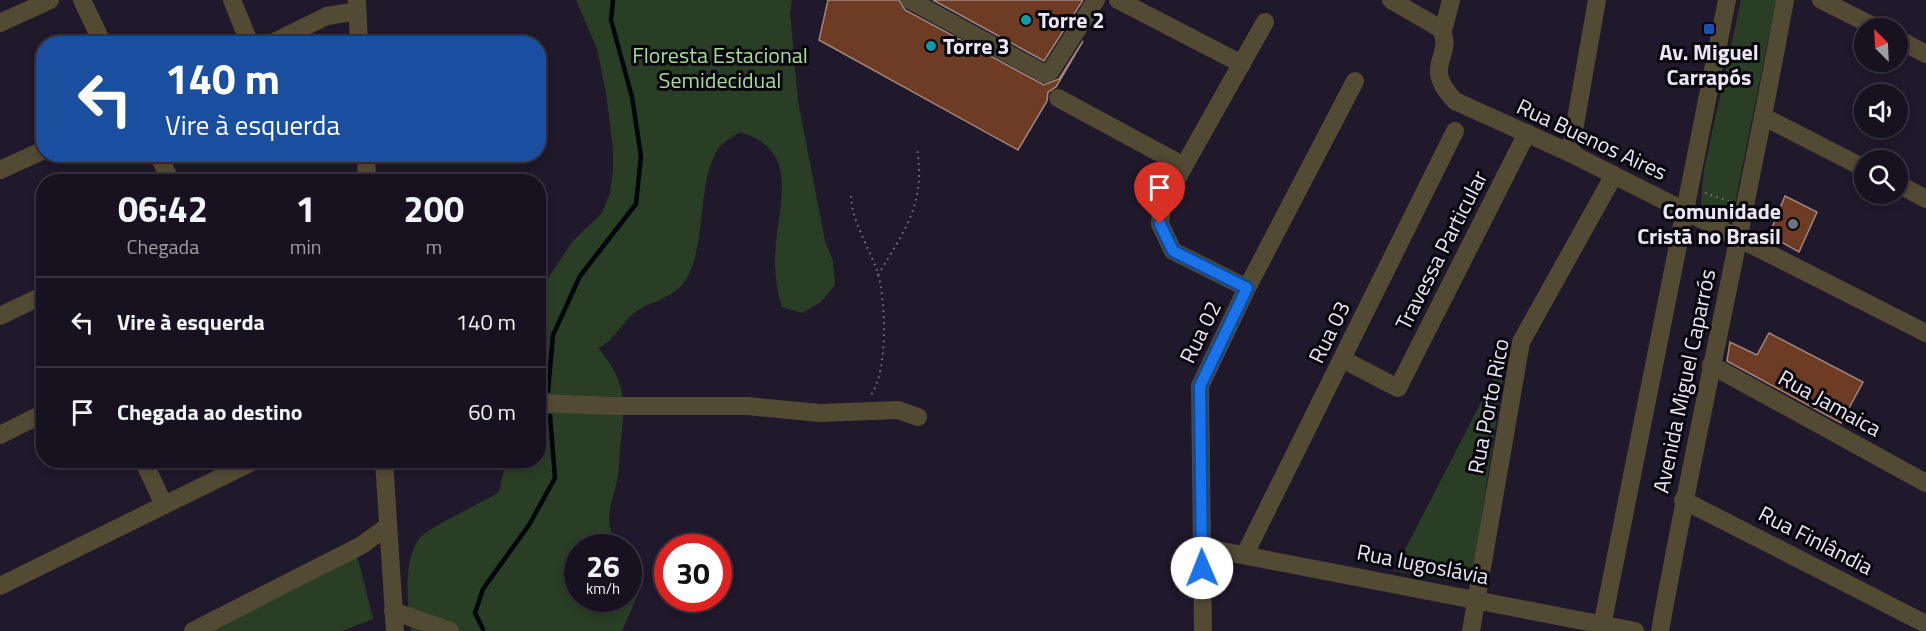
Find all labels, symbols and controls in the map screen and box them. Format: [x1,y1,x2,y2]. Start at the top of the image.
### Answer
place label: Torre 2 [1038,3,1105,37]
marker: Torre 2 [1019,13,1033,27]
north arrow [1854,18,1908,72]
map controls [1854,18,1908,204]
marker: Av. Miguel Carrapós [1702,22,1716,36]
place label: Torre 3 [943,29,1010,63]
place label: Av. Miguel Carrapós [1659,35,1759,94]
park label: Floresta Estacional Semidecidual [632,38,808,97]
marker: Torre 3 [924,39,938,53]
text: 140 m [165,46,280,110]
icon: left [66,60,144,138]
button: sound [1854,84,1908,138]
street label: Rua Buenos Aires [1511,89,1673,189]
text: Vire à esquerda [165,104,340,145]
button: search [1854,150,1908,204]
pin [1134,162,1185,224]
street label: Travessa Particular [1386,164,1496,336]
icon: arrive [1143,171,1176,204]
text: 06:42 [118,181,208,236]
text: 1 [296,181,316,236]
text: 200 [404,181,464,236]
place label: Comunidade Cristã no Brasil [1637,194,1781,253]
marker: Comunidade Cristã no Brasil [1786,217,1800,231]
text: Chegada [127,231,199,262]
text: min [290,231,322,262]
text: m [425,231,442,262]
street label: Avenida Miguel Caparrós [1644,266,1724,496]
street label: Rua 02 [1170,295,1230,369]
street label: Rua 03 [1299,295,1359,369]
text: Vire à esquerda [117,305,265,339]
text: 140 m [456,305,516,339]
icon: left [66,306,99,339]
street label: Rua Porto Rico [1458,336,1518,476]
street label: Rua Jamaica [1772,361,1888,445]
text: Chegada ao destino [117,395,303,429]
text: 60 m [468,395,516,429]
icon: arrive [66,396,99,429]
street label: Rua Finlândia [1753,497,1879,583]
speed limit sign: 30 [654,534,732,612]
street label: Rua Iugoslávia [1354,535,1492,593]
position arrow [1170,536,1234,600]
text: 26 [586,543,620,589]
text: km/h [586,577,620,600]

